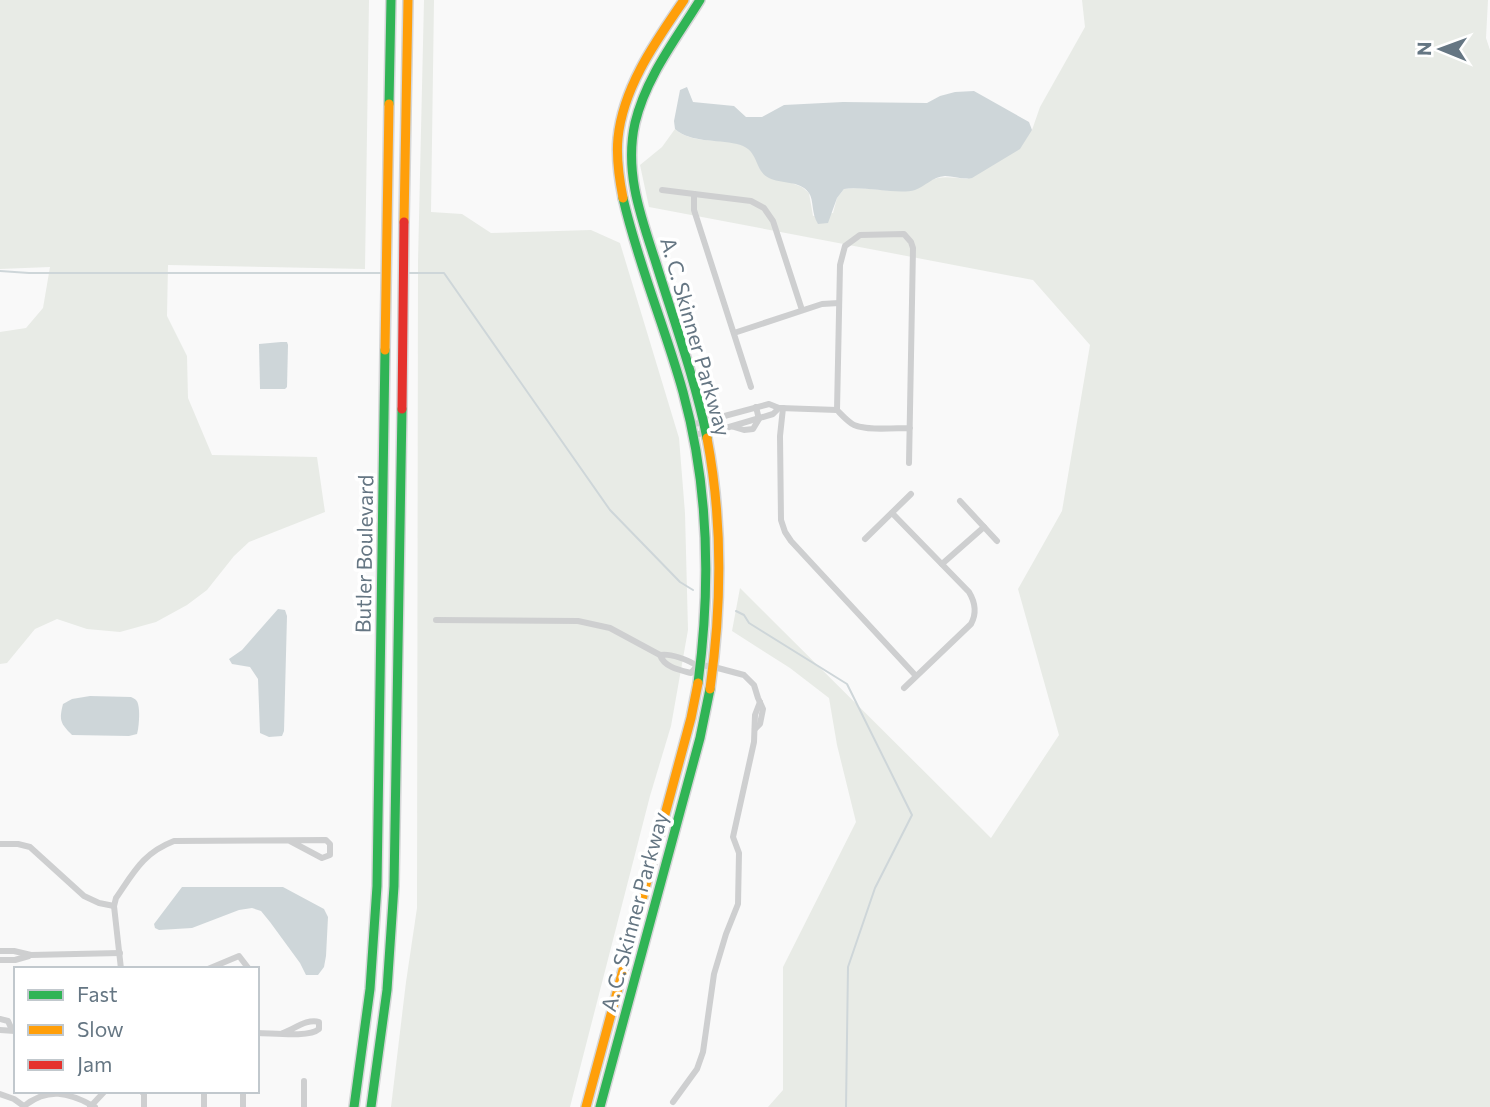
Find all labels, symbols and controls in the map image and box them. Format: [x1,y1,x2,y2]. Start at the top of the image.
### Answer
north arrow [1406,14,1476,84]
text: N [1412,41,1435,56]
street label: A. C. Skinner Parkway [656,234,737,439]
street label: Butler Boulevard [350,475,377,633]
street label: A. C. Skinner Parkway [595,809,672,1014]
legend [14,967,259,1093]
text: Fast [77,981,118,1006]
text: Slow [77,1016,124,1041]
text: Jam [77,1051,112,1076]

